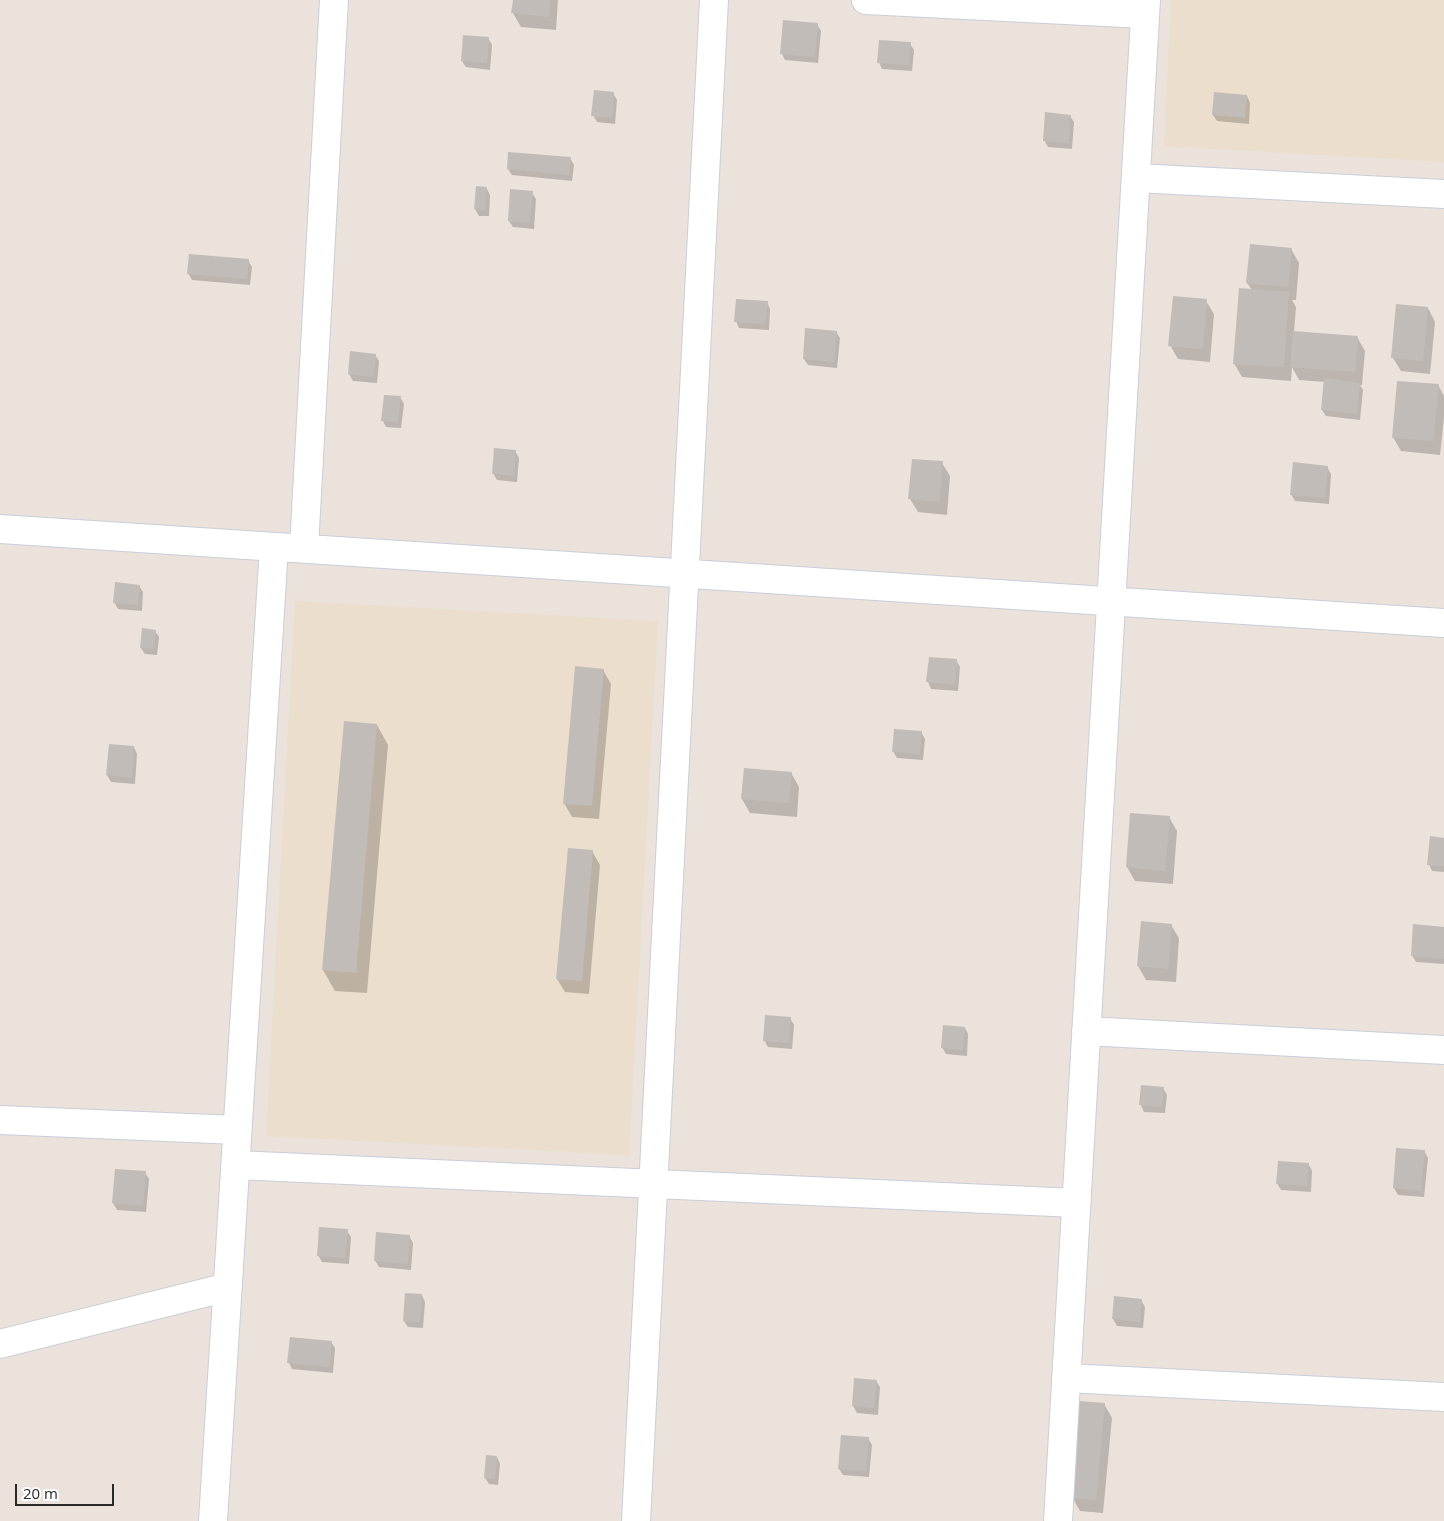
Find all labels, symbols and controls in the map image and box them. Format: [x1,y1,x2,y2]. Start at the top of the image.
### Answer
scale bar [18,1474,116,1506]
text: 20 m [23,1483,58,1503]

